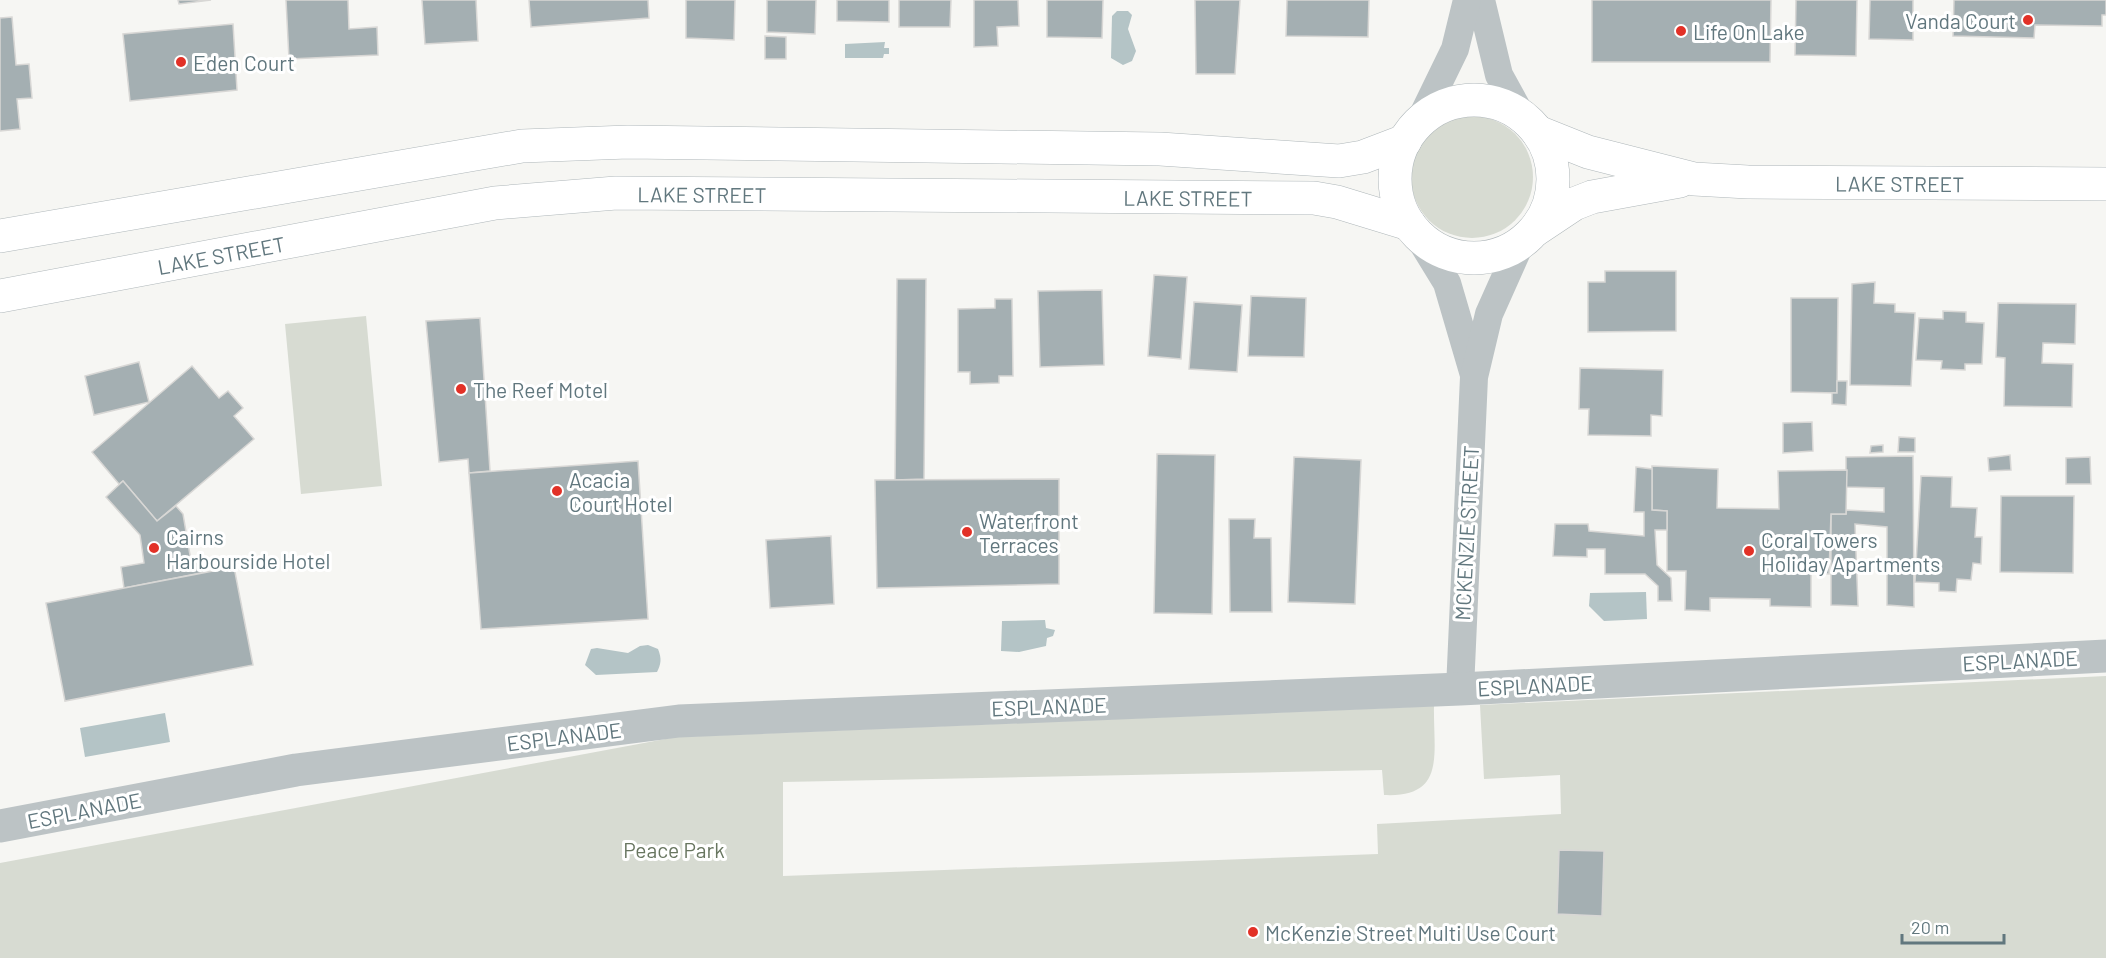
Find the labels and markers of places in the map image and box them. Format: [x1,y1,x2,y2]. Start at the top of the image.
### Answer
place label: Vanda Court [1905,8,2016,33]
marker: Vanda Court [2021,13,2035,27]
place label: Life On Lake [1693,19,1805,44]
marker: Life On Lake [1674,24,1688,38]
place label: Eden Court [193,50,295,75]
marker: Eden Court [174,55,188,69]
place label: The Reef Motel [473,377,608,402]
marker: The Reef Motel [454,382,468,396]
place label: Acacia Court Hotel [569,467,673,516]
marker: Acacia Court Hotel [550,484,564,498]
place label: Waterfront Terraces [979,508,1079,557]
place label: Cairns Harbourside Hotel [166,524,330,573]
marker: Waterfront Terraces [960,525,974,539]
place label: Coral Towers Holiday Apartments [1761,527,1940,576]
marker: Cairns Harbourside Hotel [147,541,161,555]
marker: Coral Towers Holiday Apartments [1742,544,1756,558]
place label: McKenzie Street Multi Use Court [1265,920,1556,945]
marker: McKenzie Street Multi Use Court [1246,925,1260,939]

